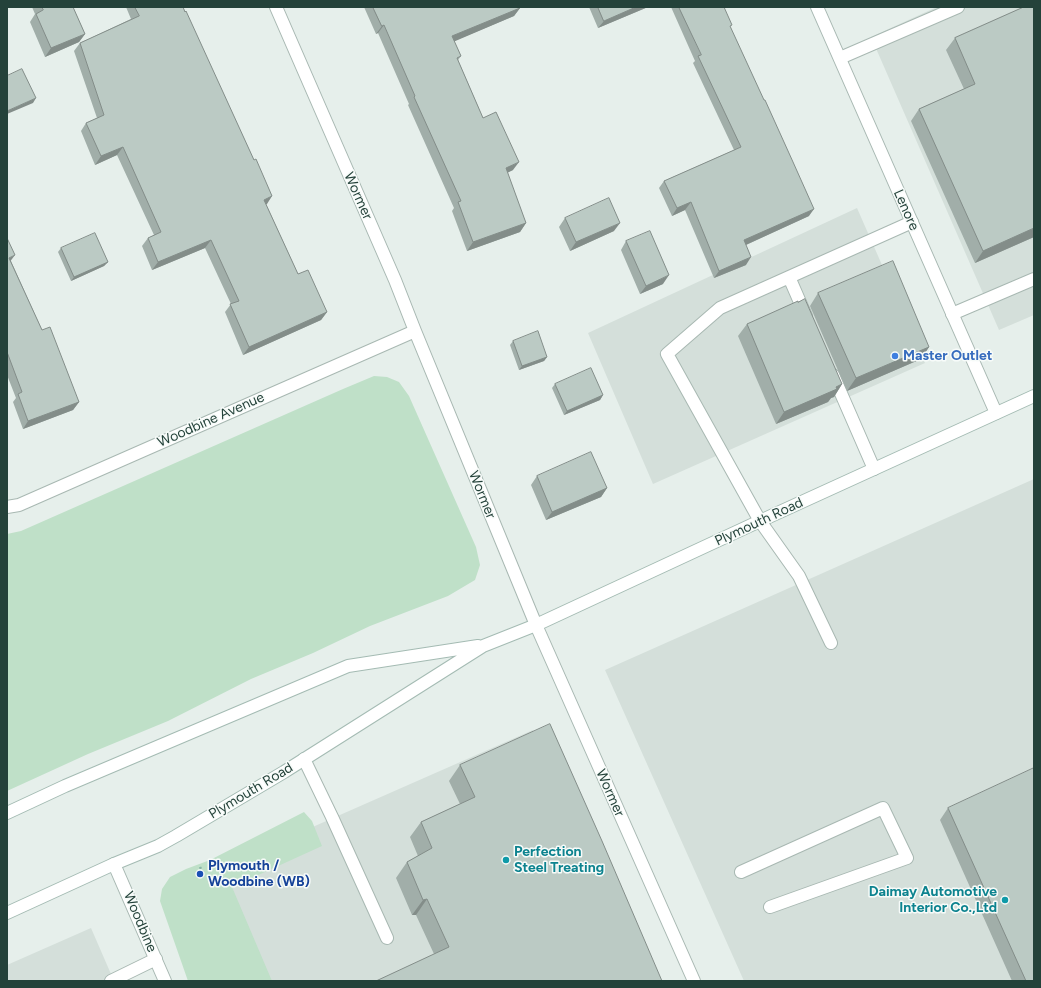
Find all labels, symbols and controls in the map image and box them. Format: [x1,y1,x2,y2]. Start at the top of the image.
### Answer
street label: Wormer [340,170,376,222]
street label: Lenore [890,187,922,233]
place label: Master Outlet [903,348,992,364]
marker: Master Outlet [890,351,900,361]
street label: Woodbine Avenue [155,389,267,451]
street label: Wormer [465,469,499,521]
street label: Plymouth Road [712,494,806,550]
street label: Plymouth Road [206,759,296,823]
street label: Wormer [592,767,628,819]
place label: Perfection Steel Treating [514,844,604,876]
marker: Perfection Steel Treating [501,855,511,865]
place label: Plymouth / Woodbine (WB) [208,858,310,890]
marker: Plymouth / Woodbine (WB) [195,869,205,879]
place label: Daimay Automotive Interior Co.,Ltd [869,884,997,916]
street label: Woodbine [120,889,160,955]
marker: Daimay Automotive Interior Co.,Ltd [1000,895,1010,905]

